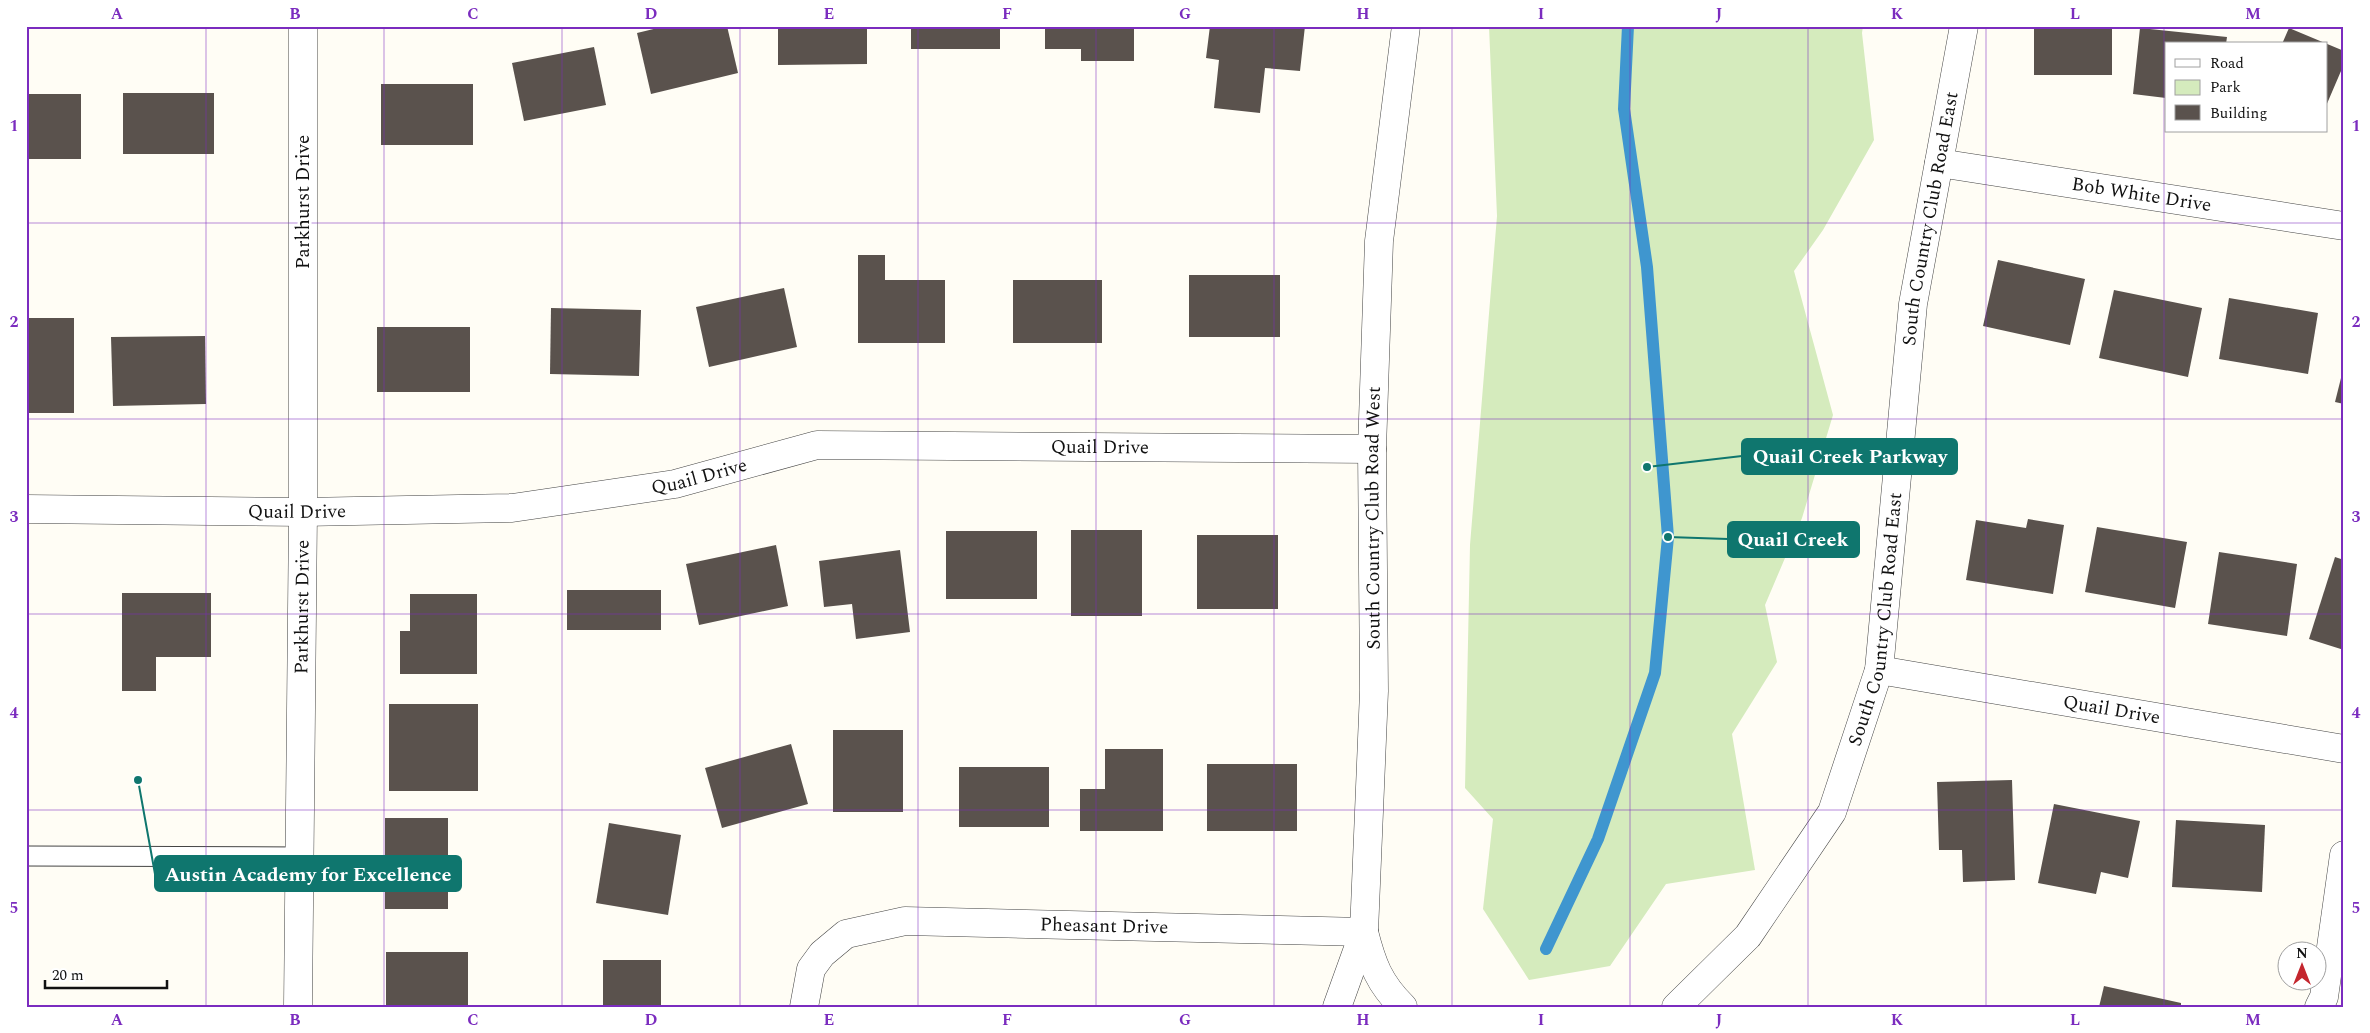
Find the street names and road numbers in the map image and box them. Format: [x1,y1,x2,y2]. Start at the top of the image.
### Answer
street label: South Country Club Road East [1895,89,1966,347]
street label: Parkhurst Drive [289,135,318,269]
street label: Bob White Drive [2070,169,2214,220]
street label: South Country Club Road West [1357,385,1389,650]
street label: Quail Drive [1051,432,1149,462]
street label: Quail Drive [649,450,750,502]
street label: South Country Club Road East [1840,491,1910,750]
street label: Quail Drive [248,497,346,527]
street label: Parkhurst Drive [287,540,317,674]
street label: Quail Drive [2061,687,2162,732]
street label: Pheasant Drive [1040,910,1169,942]

